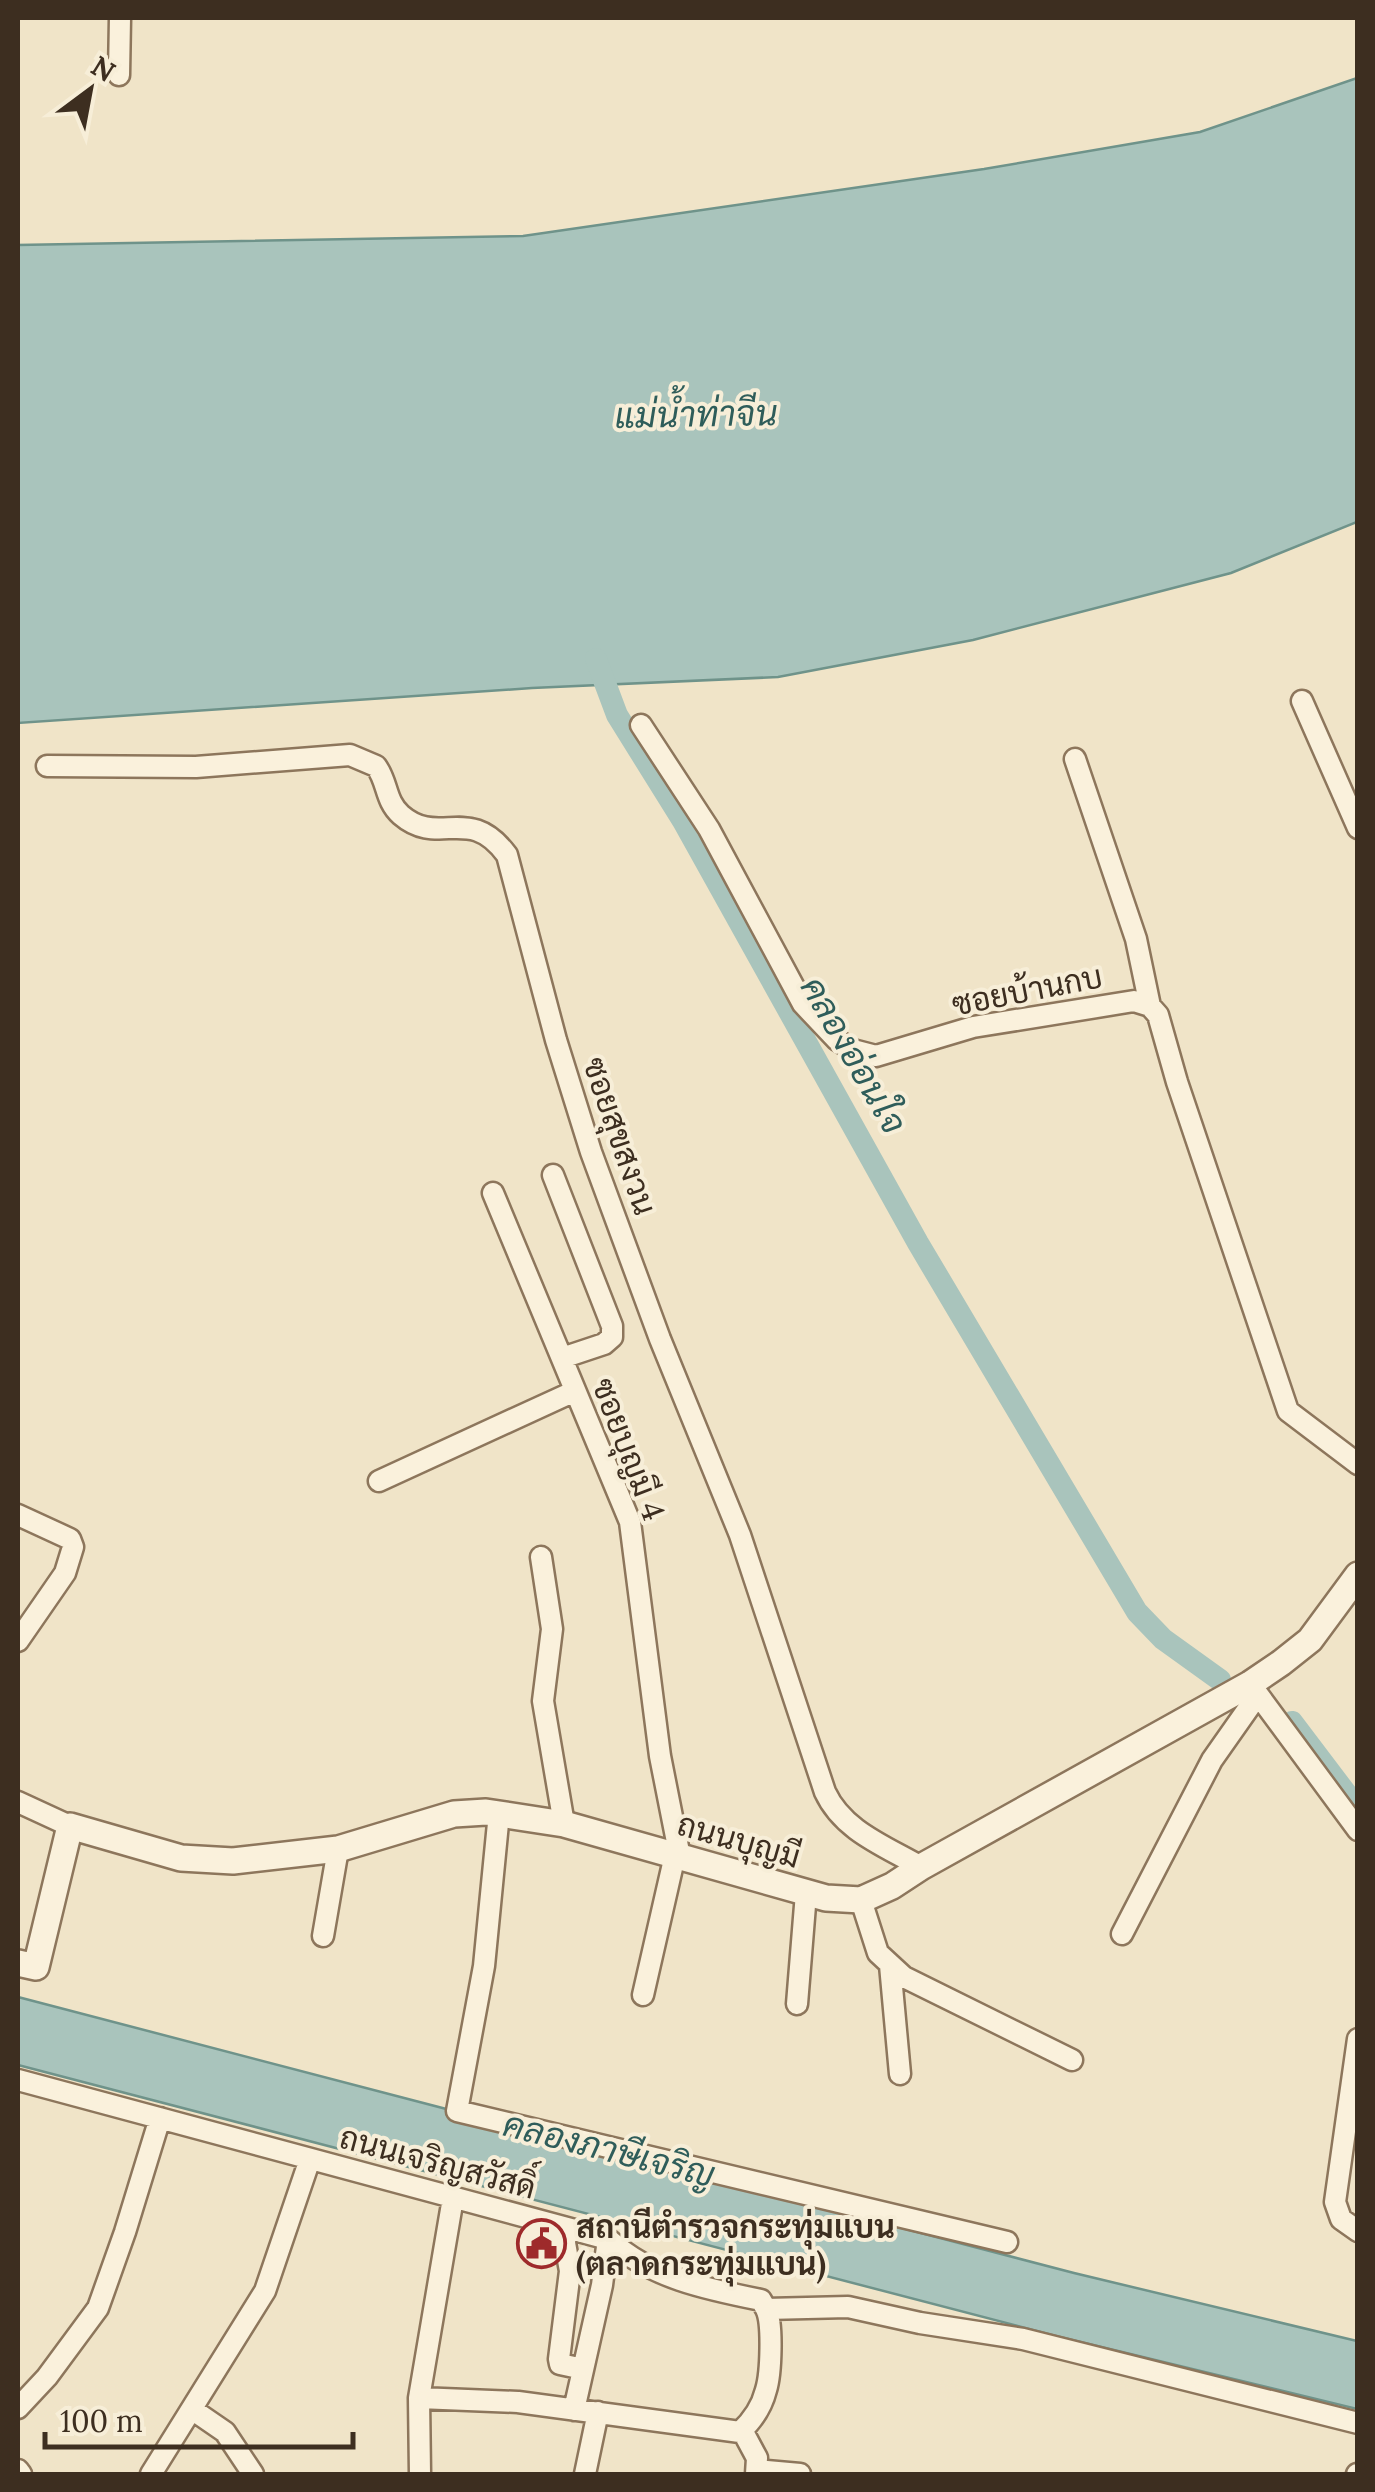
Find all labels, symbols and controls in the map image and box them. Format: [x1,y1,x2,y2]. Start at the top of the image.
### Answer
north arrow [40,40,140,140]
text: N [85,48,122,90]
water label: แม่น้ำท่าจีน [614,381,778,438]
street label: ซอยบ้านกบ [948,955,1106,1025]
water label: คลองอ่อนใจ [791,968,917,1142]
street label: ซอยสุขสงวน [572,1052,666,1221]
street label: ซอยบุญมี 4 [581,1372,675,1527]
street label: ถนนบุญมี [672,1803,805,1879]
water label: คลองภาษีเจริญ [499,2101,719,2197]
street label: ถนนเจริญสวัสดิ์ [335,2110,542,2208]
place label: สถานีตำรวจกระทุ่มแบน (ตลาดกระทุ่มแบน) [576,2206,895,2287]
public building icon: สถานีตำรวจกระทุ่มแบน (ตลาดกระทุ่มแบน) [515,2218,567,2270]
scale bar [45,2387,352,2449]
text: 100 m [60,2402,143,2440]

